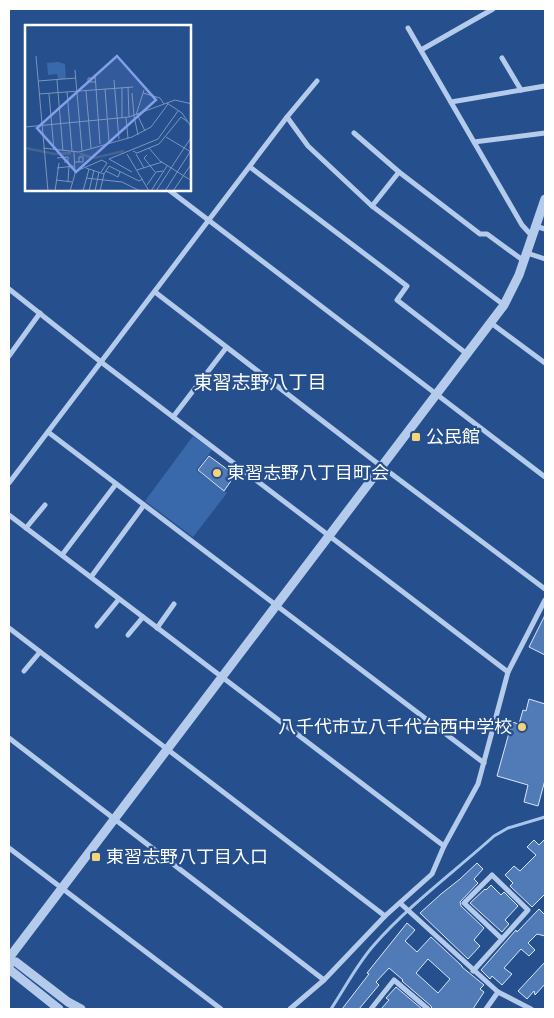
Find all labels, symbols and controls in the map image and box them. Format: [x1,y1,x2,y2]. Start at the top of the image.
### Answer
inset map [25,25,191,191]
district label: 東習志野八丁目 [193,369,327,395]
place label: 公民館 [426,424,480,449]
marker: 公民館 [410,431,422,443]
place label: 東習志野八丁目町会 [227,460,389,485]
marker: 東習志野八丁目町会 [211,467,223,479]
place label: 八千代市立八千代台西中学校 [278,714,512,739]
marker: 八千代市立八千代台西中学校 [516,721,528,733]
place label: 東習志野八丁目入口 [106,844,268,869]
marker: 東習志野八丁目入口 [90,851,102,863]

